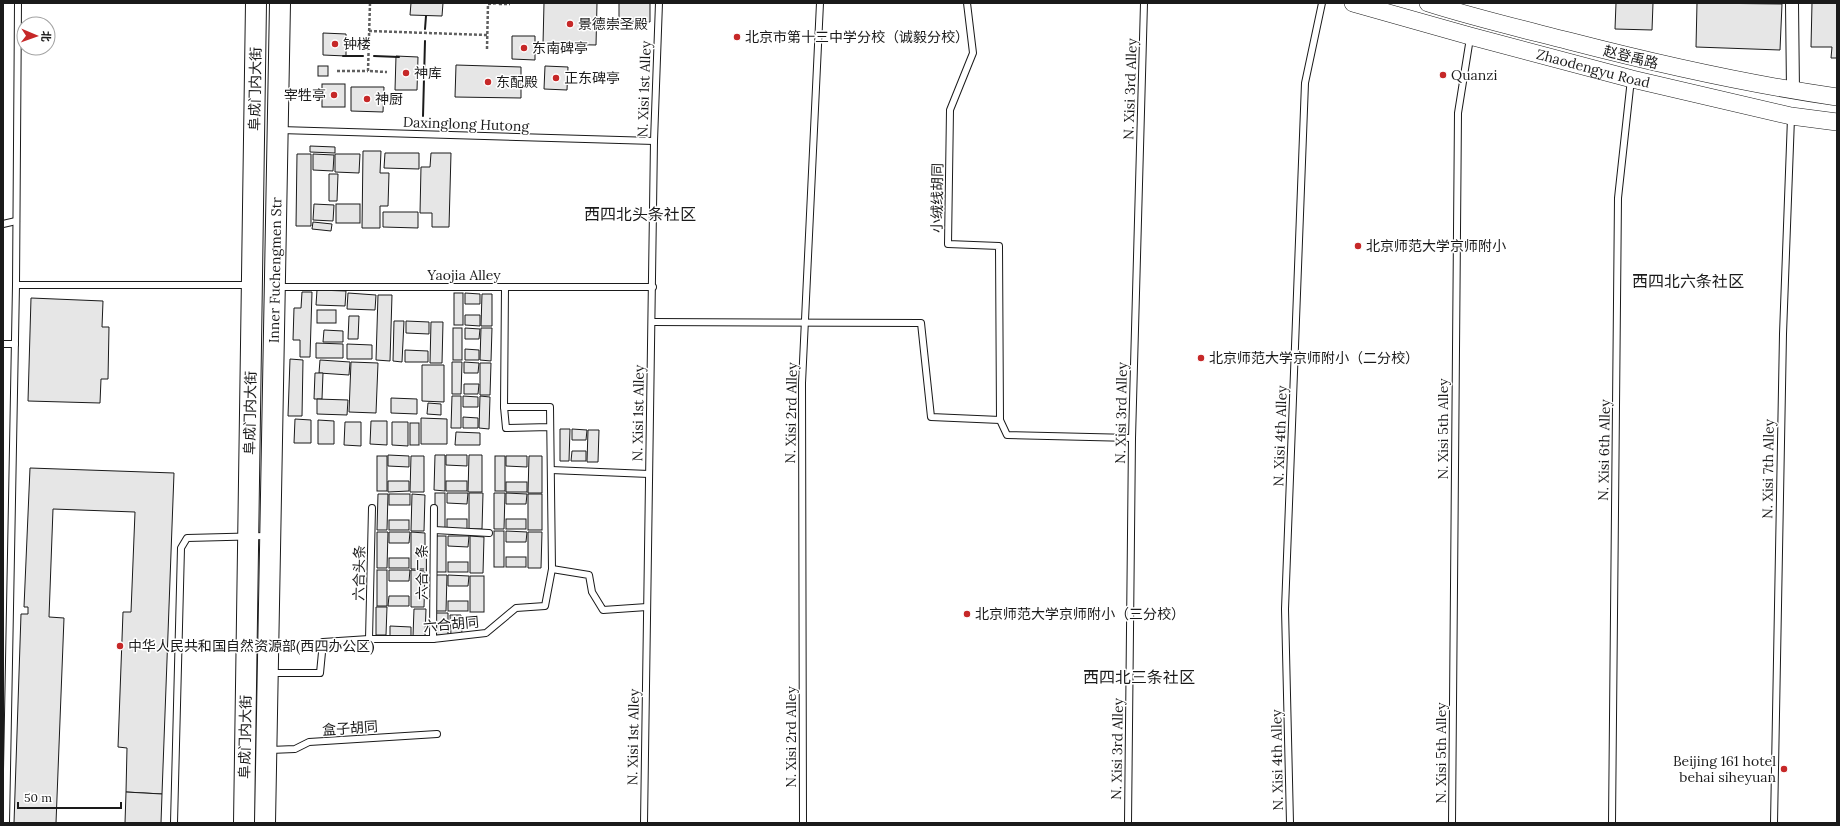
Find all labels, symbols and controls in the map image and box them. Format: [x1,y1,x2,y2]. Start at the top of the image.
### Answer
place label: 景德崇圣殿 [578,15,648,33]
north arrow [16,16,56,56]
marker: 景德崇圣殿 [565,19,575,29]
place label: 北京市第十三中学分校（诚毅分校） [745,28,969,46]
text: 北 [39,31,53,42]
marker: 北京市第十三中学分校（诚毅分校） [732,32,742,42]
place label: 钟楼 [343,35,371,53]
street label: N. Xisi 3rd Alley [1119,37,1141,140]
marker: 钟楼 [330,39,340,49]
place label: 东南碑亭 [532,39,588,57]
street label: N. Xisi 1st Alley [633,40,655,138]
street label: 赵登禹路 [1601,41,1660,73]
marker: 东南碑亭 [519,43,529,53]
street label: Zhaodengyu Road [1534,45,1652,92]
street label: 阜成门内大街 [245,47,265,131]
place label: 神库 [414,64,442,82]
place label: Quanzi [1451,66,1497,84]
marker: 神库 [401,68,411,78]
place label: 正东碑亭 [564,69,620,87]
marker: Quanzi [1438,70,1448,80]
place label: 东配殿 [496,73,538,91]
marker: 正东碑亭 [551,73,561,83]
marker: 东配殿 [483,77,493,87]
place label: 宰牲亭 [284,86,326,104]
marker: 宰牲亭 [329,90,339,100]
place label: 神厨 [375,90,403,108]
marker: 神厨 [362,94,372,104]
street label: Daxinglong Hutong [403,113,530,135]
street label: 小绒线胡同 [927,163,947,233]
street label: Inner Fuchengmen Str [265,197,285,343]
district label: 西四北头条社区 [584,204,696,224]
place label: 北京师范大学京师附小 [1366,237,1506,255]
marker: 北京师范大学京师附小 [1353,241,1363,251]
street label: Yaojia Alley [426,266,501,284]
district label: 西四北六条社区 [1632,271,1744,291]
place label: 北京师范大学京师附小（二分校） [1209,349,1419,367]
marker: 北京师范大学京师附小（二分校） [1196,353,1206,363]
street label: N. Xisi 2rd Alley [781,361,801,464]
street label: N. Xisi 3rd Alley [1111,361,1131,464]
street label: N. Xisi 1st Alley [628,364,648,461]
street label: 阜成门内大街 [240,371,260,455]
street label: N. Xisi 5th Alley [1434,378,1452,480]
street label: N. Xisi 4th Alley [1269,385,1291,487]
street label: N. Xisi 6th Alley [1594,398,1614,501]
street label: N. Xisi 7th Alley [1758,418,1778,519]
street label: 六合二条 [413,544,431,600]
street label: 六合头条 [350,545,368,601]
place label: 北京师范大学京师附小（三分校） [975,605,1185,623]
marker: 北京师范大学京师附小（三分校） [962,609,972,619]
street label: 六合胡同 [422,613,480,635]
place label: 中华人民共和国自然资源部(西四办公区) [128,637,375,655]
marker: 中华人民共和国自然资源部(西四办公区) [115,641,125,651]
district label: 西四北三条社区 [1083,667,1195,687]
street label: N. Xisi 2rd Alley [782,686,800,788]
street label: N. Xisi 1st Alley [623,688,643,785]
street label: 阜成门内大街 [235,695,255,779]
street label: N. Xisi 3rd Alley [1107,697,1127,800]
street label: N. Xisi 5th Alley [1432,702,1450,804]
street label: N. Xisi 4th Alley [1267,709,1287,811]
street label: 盒子胡同 [321,717,379,739]
place label: Beijing 161 hotel behai siheyuan [1673,752,1776,786]
marker: Beijing 161 hotel behai siheyuan [1779,764,1789,774]
scale bar [18,784,121,810]
text: 50 m [24,790,52,805]

